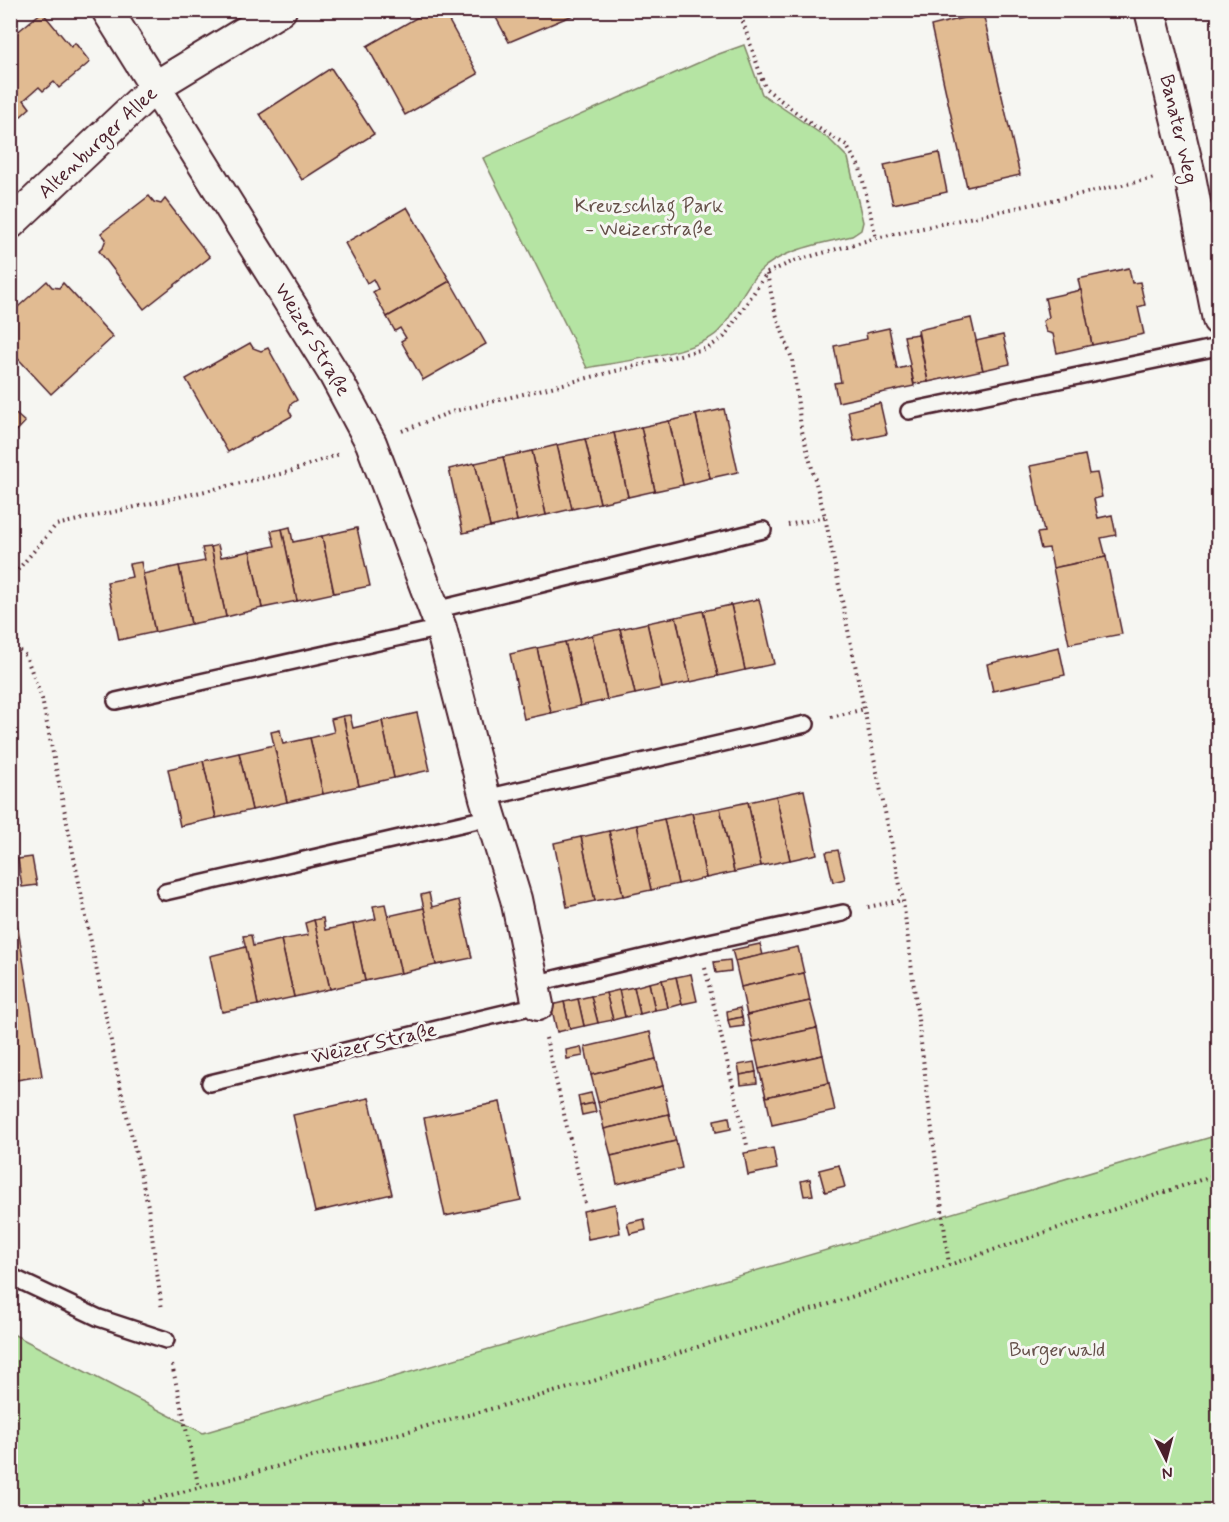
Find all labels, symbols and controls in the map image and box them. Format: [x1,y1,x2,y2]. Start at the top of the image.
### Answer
street label: Banater Weg [1151,72,1204,186]
street label: Altenburger Allee [32,80,164,206]
park label: Kreuzschlag Park - Weizerstraße [574,193,724,243]
street label: Weizer Straße [268,278,357,402]
street label: Weizer Straße [309,1016,439,1072]
park label: Burgerwald [1009,1337,1105,1365]
north arrow [1136,1429,1196,1489]
text: N [1161,1461,1174,1483]

